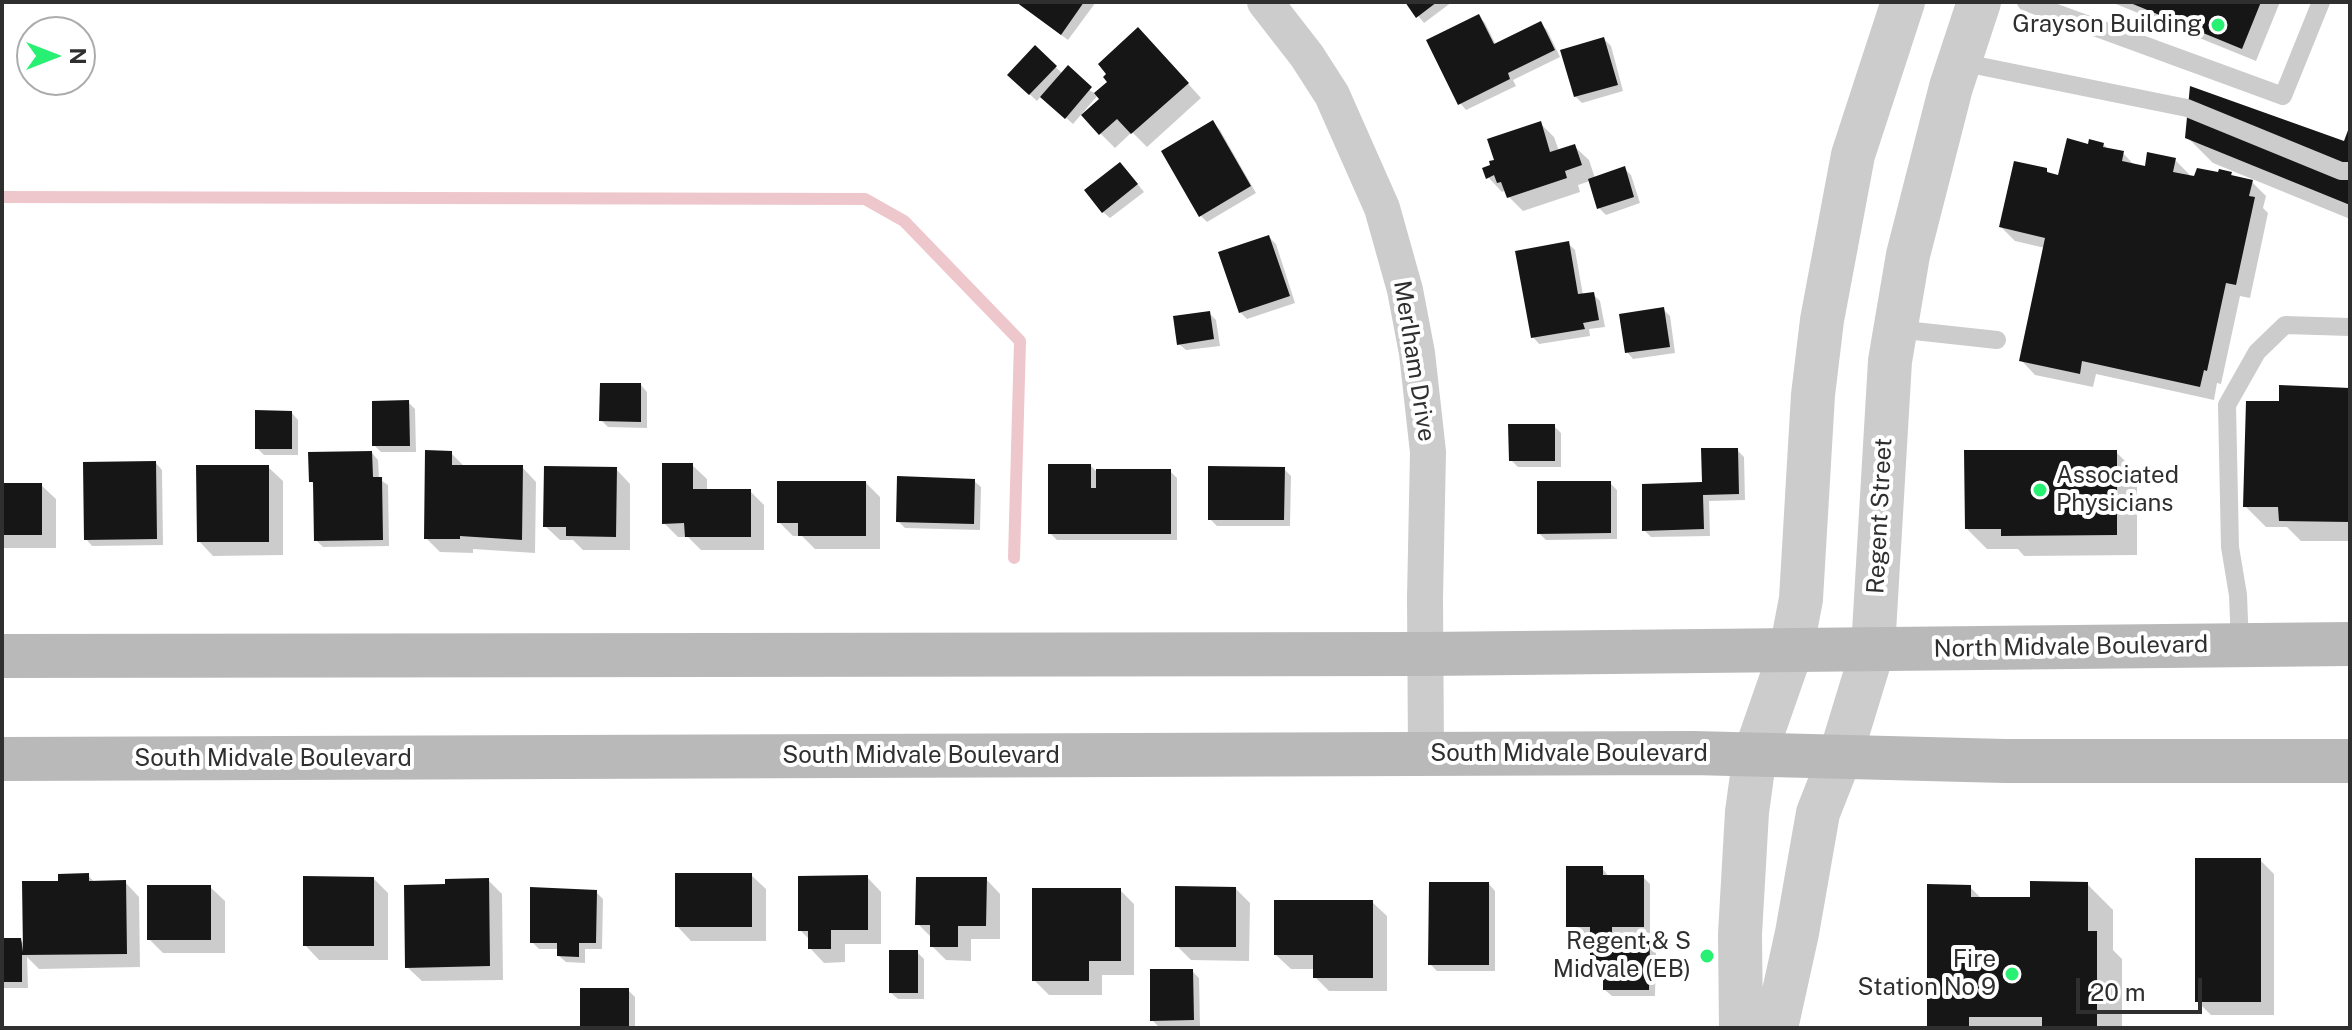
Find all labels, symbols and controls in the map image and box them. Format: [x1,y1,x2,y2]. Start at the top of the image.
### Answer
place label: Grayson Building [2012,11,2202,39]
north arrow [16,16,96,96]
marker: Grayson Building [2209,16,2227,34]
text: N [65,47,91,65]
street label: Merlham Drive [1387,279,1441,443]
street label: Regent Street [1862,437,1898,595]
place label: Associated Physicians [2056,462,2179,518]
marker: Associated Physicians [2031,481,2049,499]
street label: North Midvale Boulevard [1933,630,2209,664]
street label: South Midvale Boulevard [1430,740,1708,768]
street label: South Midvale Boulevard [782,742,1060,770]
street label: South Midvale Boulevard [134,745,412,773]
place label: Regent & S Midvale (EB) [1553,928,1691,984]
place label: Fire Station No 9 [1858,946,1996,1002]
marker: Regent & S Midvale (EB) [1698,947,1716,965]
scale bar [2080,962,2206,1012]
marker: Fire Station No 9 [2003,965,2021,983]
text: 20 m [2090,978,2146,1006]

